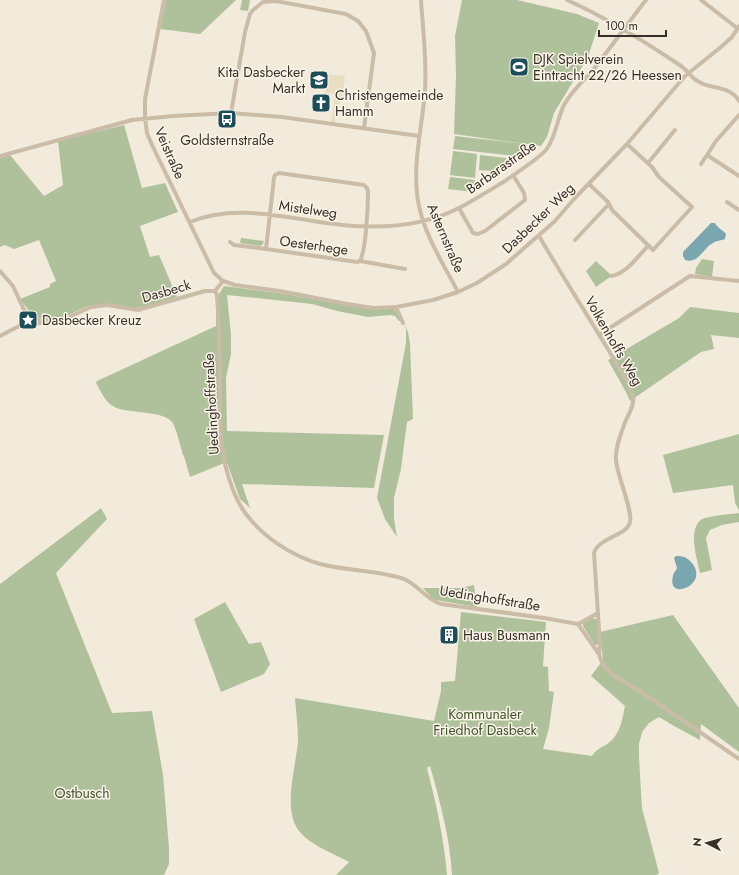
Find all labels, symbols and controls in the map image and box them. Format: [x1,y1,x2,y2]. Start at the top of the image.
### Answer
scale bar [599,12,666,38]
text: 100 m [605,17,638,35]
place label: DJK Spielverein Eintracht 22/26 Heessen [533,49,682,85]
sports icon: DJK Spielverein Eintracht 22/26 Heessen [508,56,530,78]
place label: Kita Dasbecker Markt [217,62,306,98]
school or university icon: Kita Dasbecker Markt [308,69,330,91]
place label: Christengemeinde Hamm [335,85,443,121]
church icon: Christengemeinde Hamm [310,92,332,114]
bus stop icon: Goldsternstraße [216,108,238,130]
street label: Veistraße [150,124,190,182]
place label: Goldsternstraße [180,130,274,150]
street label: Barbarastraße [462,136,540,198]
street label: Dasbecker Weg [497,178,579,258]
street label: Mistelweg [277,195,339,223]
street label: Asternstraße [422,200,470,276]
street label: Oesterhege [278,230,350,260]
street label: Dasbeck [139,274,194,307]
street label: Volkenhoffs Weg [580,293,648,389]
place icon: Dasbecker Kreuz [17,309,39,331]
place label: Dasbecker Kreuz [42,310,142,330]
street label: Uedinghoffstraße [198,353,224,455]
street label: Uedinghoffstraße [438,580,542,616]
building icon: Haus Busmann [438,624,460,646]
place label: Haus Busmann [463,625,550,645]
park label: Kommunaler Friedhof Dasbeck [433,704,538,740]
park label: Ostbusch [54,783,110,803]
north arrow [687,823,727,863]
text: N [689,837,705,847]

